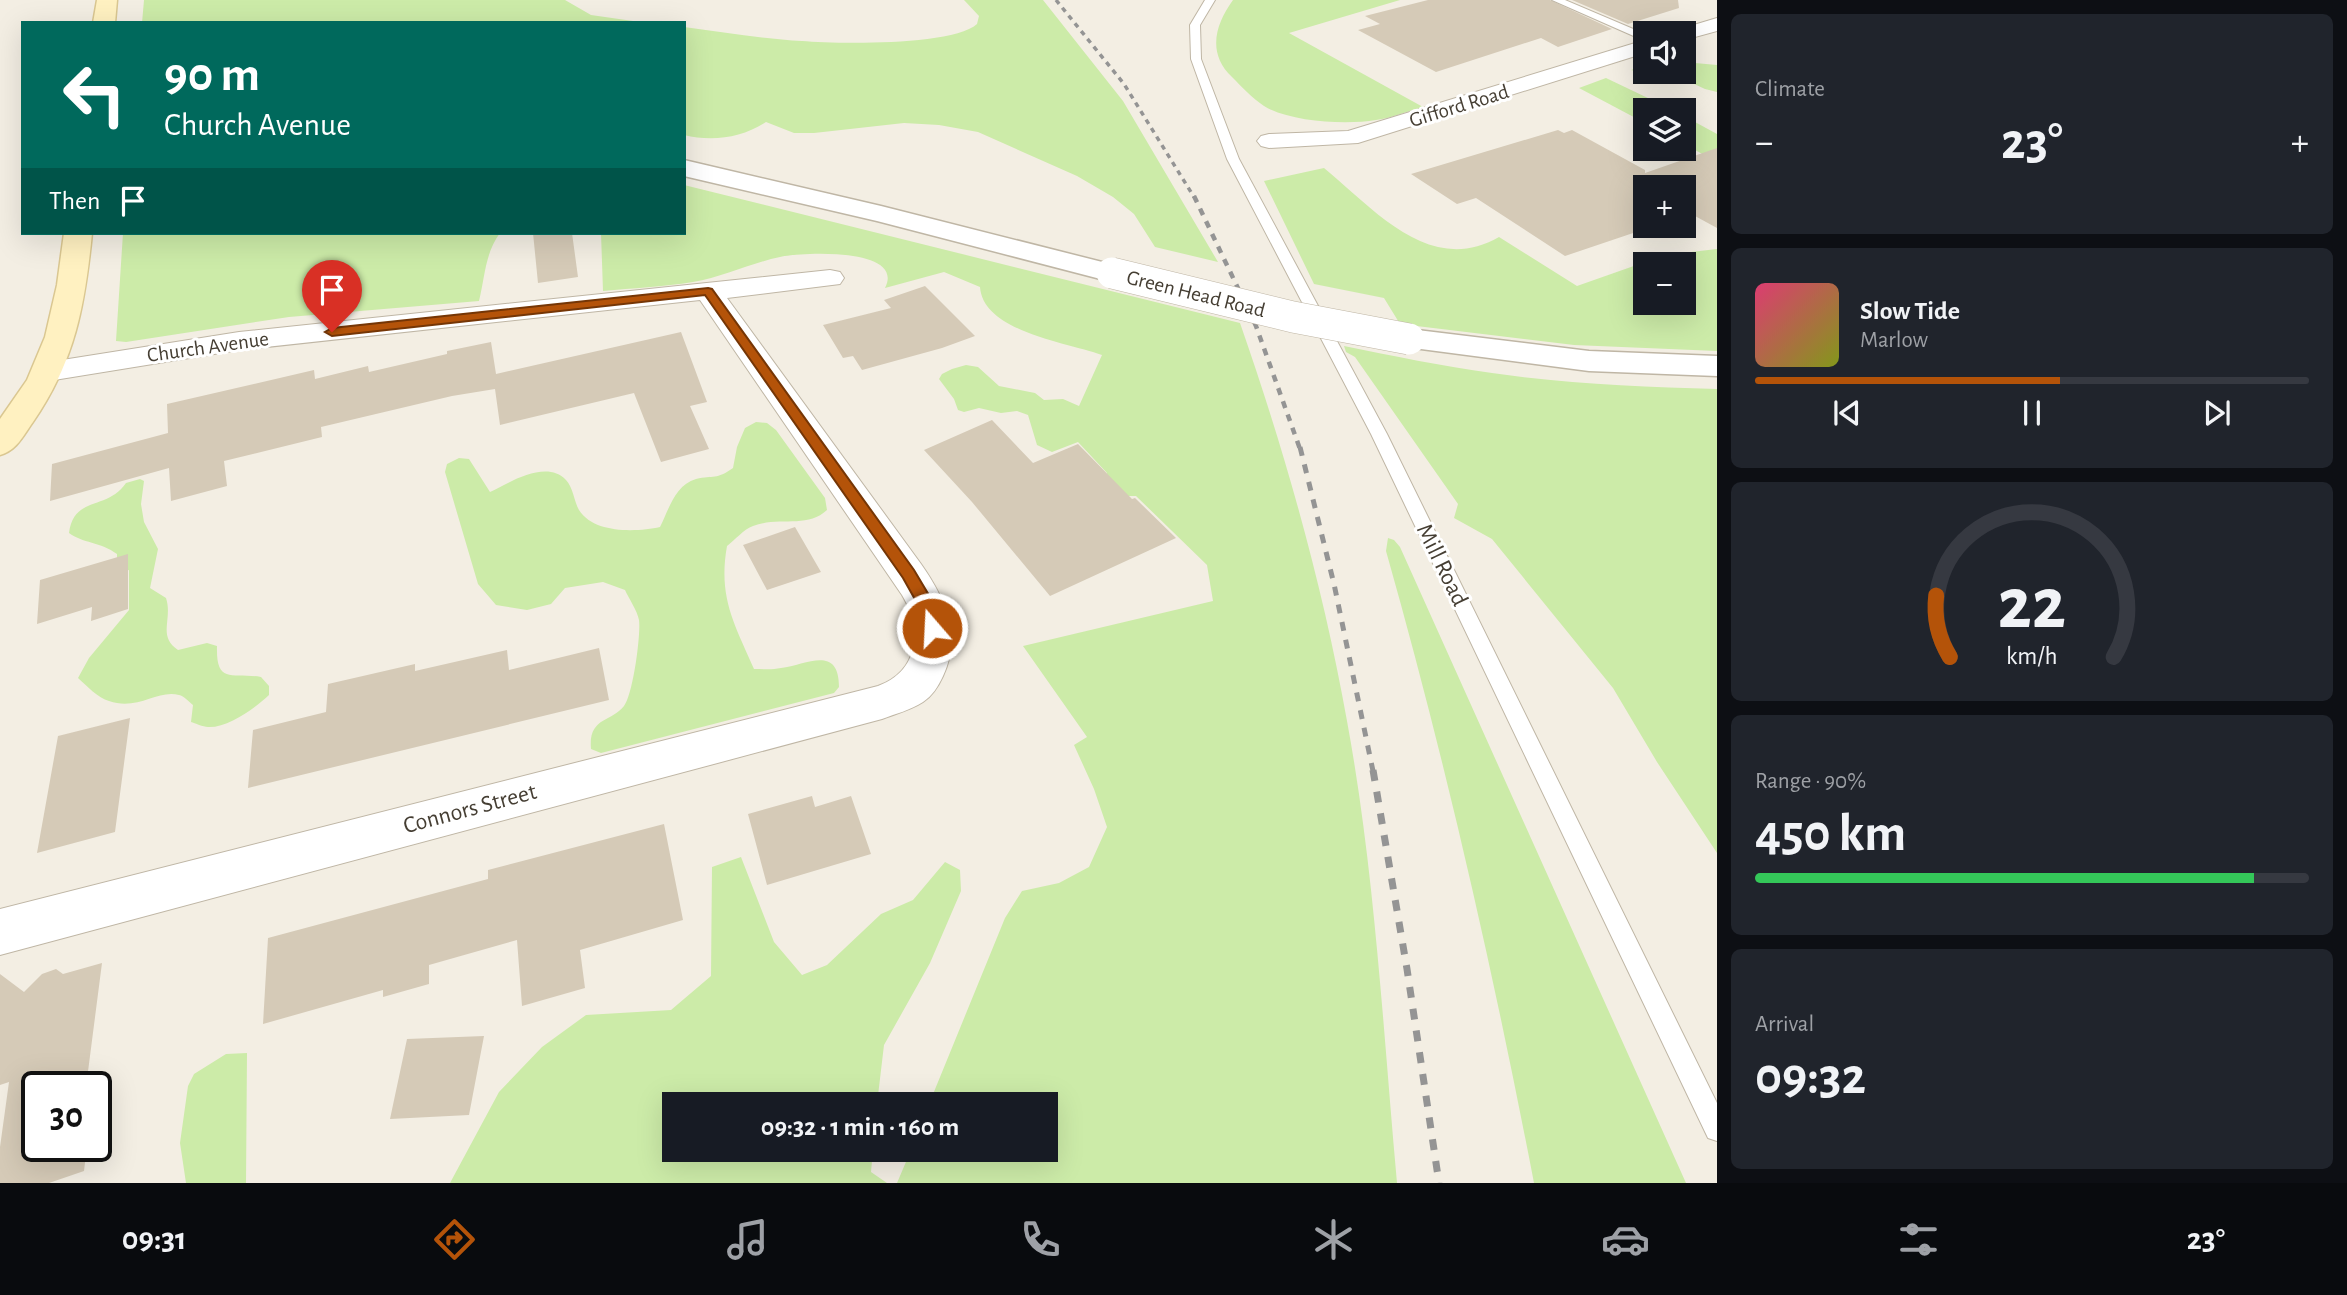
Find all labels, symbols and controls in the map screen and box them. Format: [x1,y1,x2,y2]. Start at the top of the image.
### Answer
map controls [1633,21,1696,315]
button: sound [1633,21,1696,84]
icon: left [49,49,140,140]
text: 90 m [164,51,260,100]
text: Climate [1755,78,1825,101]
street label: Gifford Road [1407,81,1511,131]
button: layers [1633,98,1696,161]
text: Church Avenue [164,109,351,141]
text: 23° [2001,116,2063,168]
text: − [1755,124,1773,162]
text: + [2291,124,2309,162]
button: + [1633,175,1696,238]
icon: arrive [114,182,152,220]
text: Then [49,188,100,214]
button: − [1633,252,1696,315]
pin [302,260,362,332]
street label: Green Head Road [1125,267,1268,321]
icon: arrive [313,271,351,309]
text: Slow Tide [1860,298,1960,324]
street label: Church Avenue [146,328,270,366]
text: Marlow [1860,329,1928,352]
icon: previous [1828,394,1866,432]
icon: pause [2013,394,2051,432]
icon: next [2198,394,2236,432]
street label: Mill Road [1412,520,1472,610]
text: 22 [1998,570,2066,643]
position arrow [895,591,969,665]
text: km/h [2006,644,2058,669]
text: Range · 90% [1755,770,1866,793]
street label: Connors Street [401,780,539,838]
text: 450 km [1755,808,1906,860]
text: Arrival [1755,1013,1814,1036]
text: 09:32 [1755,1051,1866,1103]
speed limit sign: 30 [21,1071,112,1162]
text: 09:32 · 1 min · 160 m [761,1114,959,1140]
icon: directions [430,1215,479,1264]
icon: music [723,1215,772,1264]
icon: phone [1016,1215,1065,1264]
icon: climate [1309,1215,1358,1264]
icon: car [1601,1215,1650,1264]
icon: filters [1894,1215,1943,1264]
text: 09:31 [122,1223,187,1255]
text: 23° [2187,1223,2225,1255]

